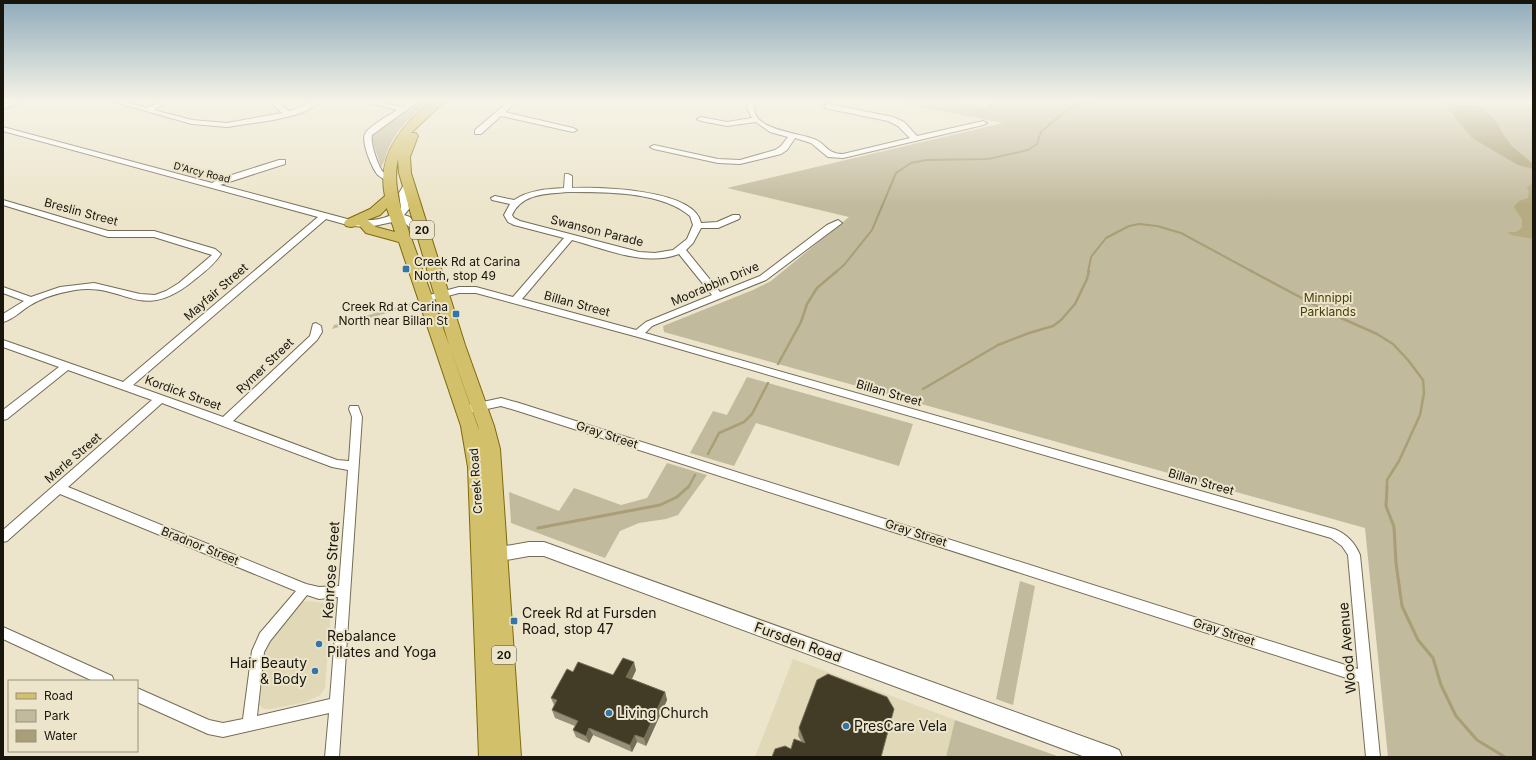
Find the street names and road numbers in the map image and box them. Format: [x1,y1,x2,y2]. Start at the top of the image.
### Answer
street label: D'Arcy Road [172,159,232,185]
street label: Breslin Street [43,194,120,229]
street label: Swanson Parade [549,212,645,249]
road number: 20 [410,221,434,239]
street label: Moorabbin Drive [668,258,761,309]
street label: Mayfair Street [181,260,251,324]
street label: Billan Street [543,288,612,320]
street label: Rymer Street [233,335,296,397]
street label: Kordick Street [143,372,223,413]
street label: Billan Street [855,376,924,409]
street label: Gray Street [574,418,640,452]
street label: Merle Street [41,429,104,486]
street label: Creek Road [466,448,485,514]
street label: Billan Street [1167,465,1236,498]
street label: Gray Street [883,516,949,550]
street label: Kenrose Street [319,520,342,619]
street label: Bradnor Street [159,523,241,568]
street label: Wood Avenue [1334,602,1359,694]
street label: Gray Street [1191,615,1257,649]
street label: Fursden Road [752,618,844,665]
road number: 20 [492,646,516,664]

